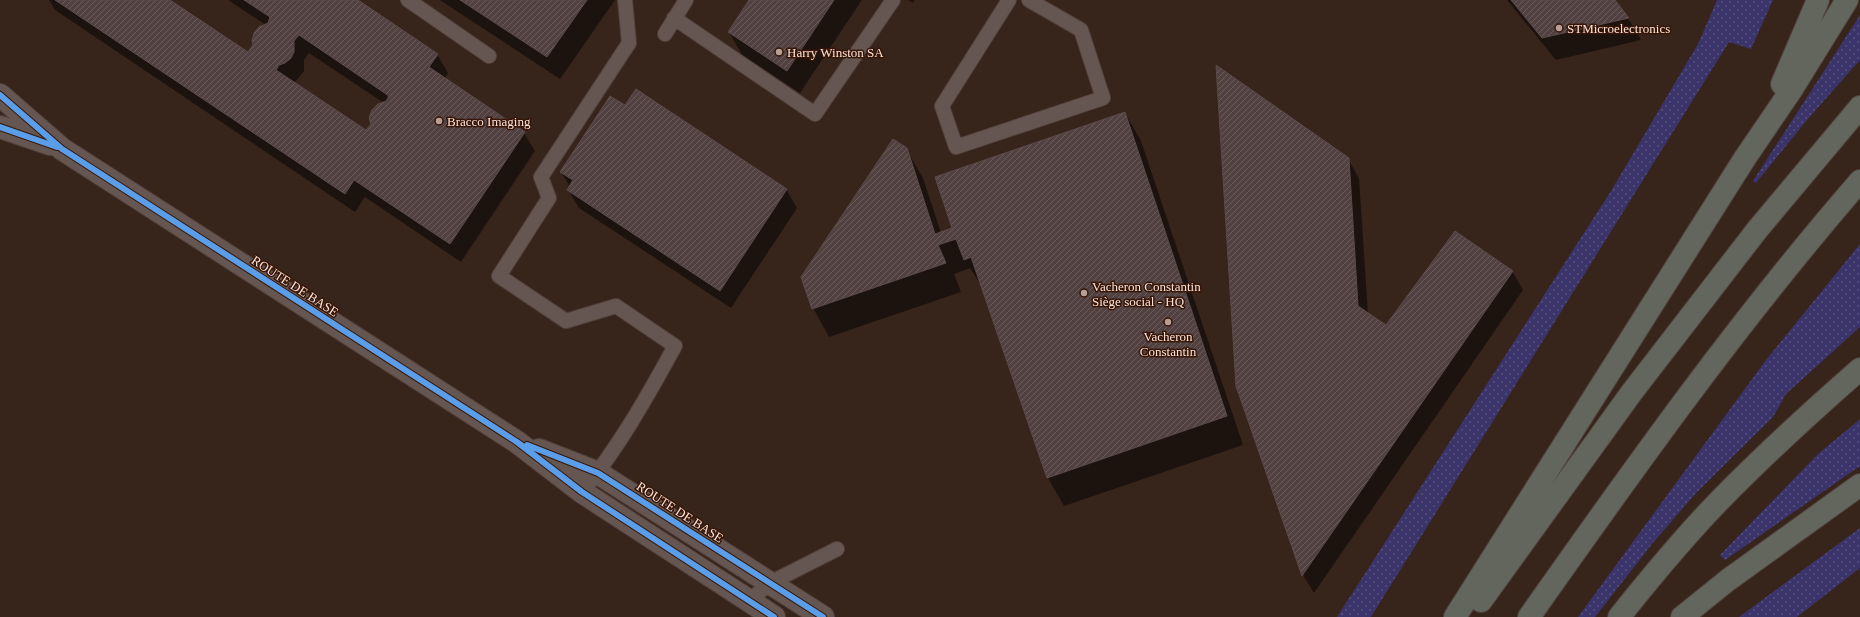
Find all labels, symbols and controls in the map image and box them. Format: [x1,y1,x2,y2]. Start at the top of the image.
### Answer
place label: STMicroelectronics [1567,21,1670,36]
marker: STMicroelectronics [1554,23,1564,33]
place label: Harry Winston SA [787,45,884,60]
marker: Harry Winston SA [774,47,784,57]
place label: Bracco Imaging [447,114,531,129]
marker: Bracco Imaging [434,116,444,126]
street label: ROUTE DE BASE [249,252,341,320]
place label: Vacheron Constantin Siège social - HQ [1092,279,1201,309]
marker: Vacheron Constantin Siège social - HQ [1079,288,1089,298]
marker: Vacheron Constantin [1163,317,1173,327]
place label: Vacheron Constantin [1140,329,1197,359]
street label: ROUTE DE BASE [634,478,726,546]

